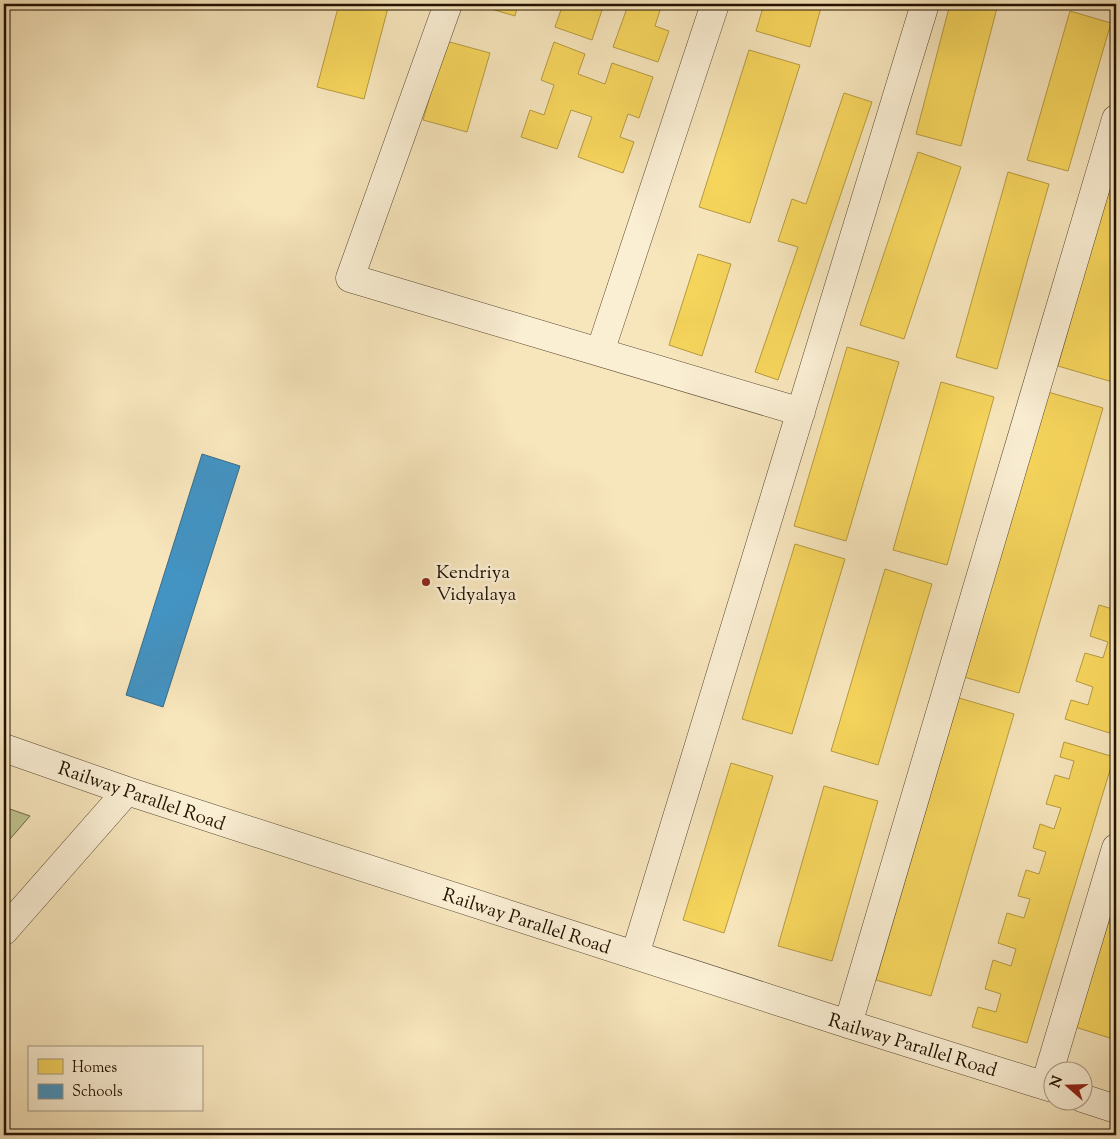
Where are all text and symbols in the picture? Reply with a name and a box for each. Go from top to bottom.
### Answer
place label: Kendriya Vidyalaya [436,560,517,609]
marker: Kendriya Vidyalaya [420,576,432,588]
street label: Railway Parallel Road [54,756,229,839]
street label: Railway Parallel Road [439,882,614,962]
street label: Railway Parallel Road [825,1008,1000,1085]
legend [28,1046,202,1112]
text: Homes [72,1058,117,1079]
north arrow [1042,1062,1092,1112]
text: N [1046,1074,1069,1091]
text: Schools [72,1082,123,1103]

